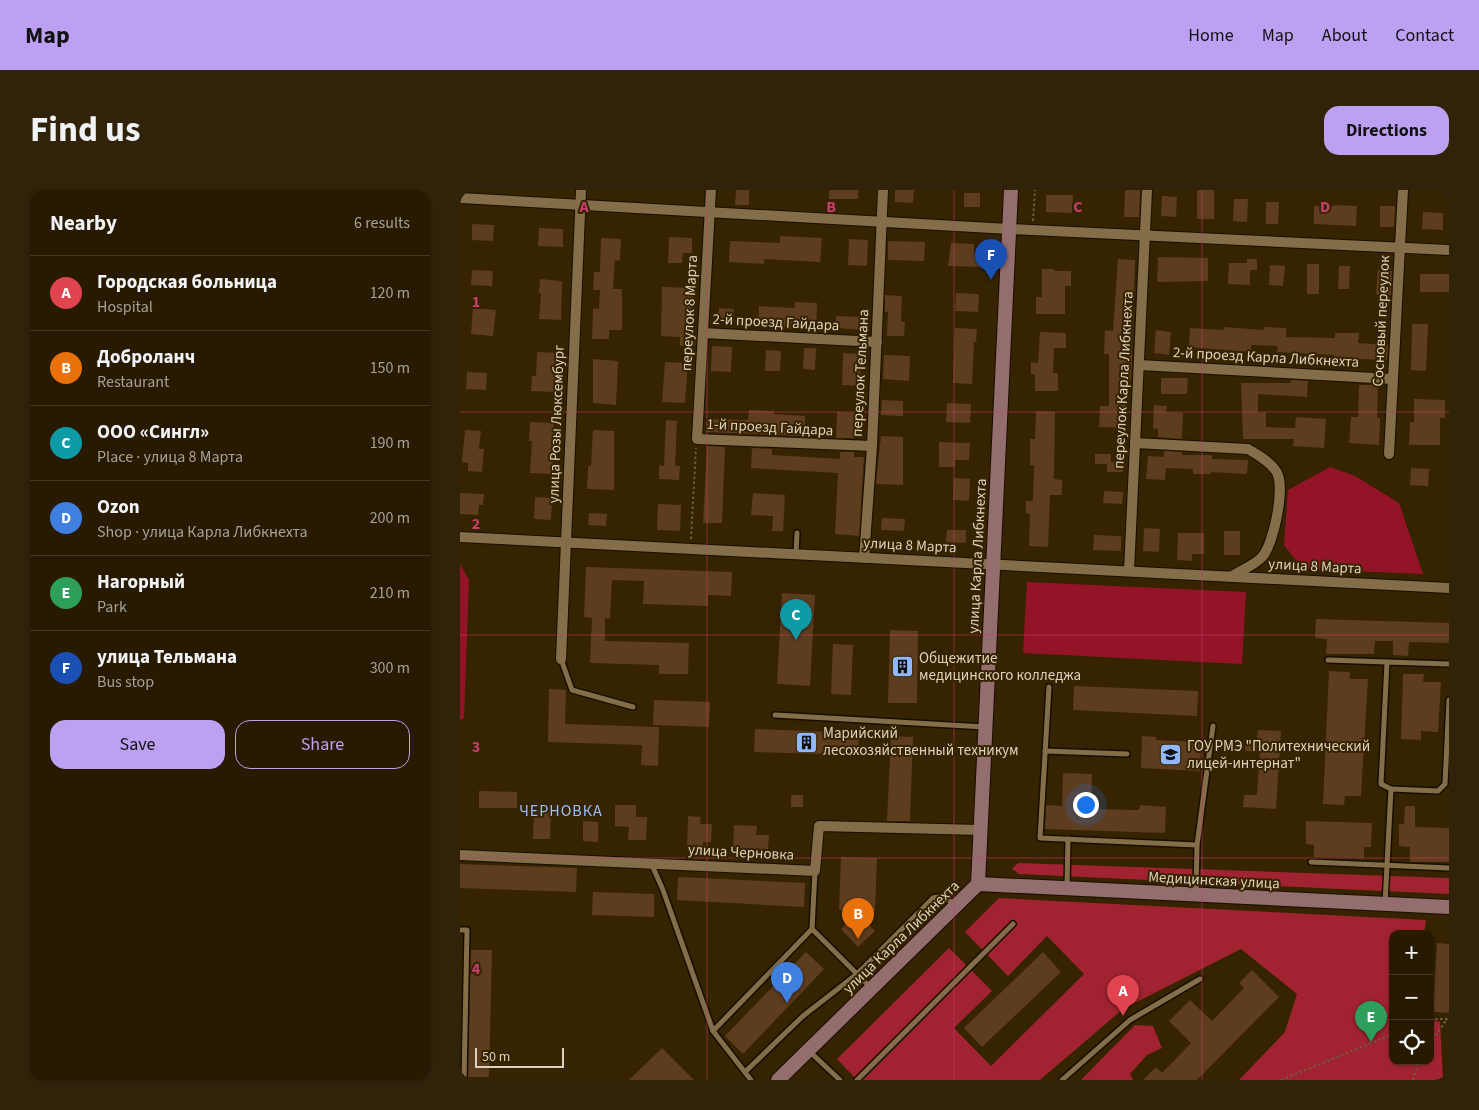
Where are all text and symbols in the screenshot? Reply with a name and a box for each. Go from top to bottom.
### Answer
text: Map [25,18,70,53]
text: Home [1188,23,1234,48]
text: Map [1262,23,1294,48]
text: About [1322,23,1367,48]
text: Contact [1395,23,1454,48]
text: Find us [30,105,140,155]
button: Directions [1324,106,1449,155]
text: A [578,196,589,218]
text: B [826,196,836,218]
text: C [1073,196,1083,218]
text: D [1320,196,1330,218]
text: Nearby [50,208,117,238]
text: 6 results [354,212,410,234]
pin: F [975,239,1007,280]
street label: переулок 8 Марта [676,254,703,372]
street label: Сосновый переулок [1368,254,1395,387]
text: Городская больница [97,269,277,296]
text: A [61,282,71,304]
text: 120 m [370,282,410,304]
text: 1 [472,291,480,313]
street label: переулок Карла Либкнехта [1108,291,1139,469]
text: Hospital [97,296,153,318]
street label: 2-й проезд Гайдара [712,309,840,336]
street label: переулок Тельмана [847,309,874,437]
street label: 2-й проезд Карла Либкнехта [1172,342,1360,373]
text: Доброланч [97,344,195,371]
street label: улица Розы Люксембург [543,344,570,504]
text: B [61,357,71,379]
text: 150 m [370,357,410,379]
text: Restaurant [97,371,170,393]
street label: 1-й проезд Гайдара [706,414,834,441]
text: ООО «Сингл» [97,419,209,446]
text: C [61,432,71,454]
text: 190 m [370,432,410,454]
text: Place · улица 8 Марта [97,446,243,468]
street label: улица Карла Либкнехта [963,478,992,634]
text: Ozon [97,494,140,521]
text: D [61,507,71,529]
text: 200 m [370,507,410,529]
text: 2 [472,513,480,535]
text: Shop · улица Карла Либкнехта [97,521,308,543]
street label: улица 8 Марта [863,533,957,558]
street label: улица 8 Марта [1268,554,1362,579]
text: Нагорный [97,569,185,596]
text: E [62,582,70,604]
text: 210 m [370,582,410,604]
text: Park [97,596,127,618]
pin: C [780,599,812,640]
text: улица Тельмана [97,644,237,671]
place label: Общежитие медицинского колледжа [919,648,1081,686]
building icon: Общежитие медицинского колледжа [891,655,915,679]
text: F [62,657,70,679]
text: 300 m [370,657,410,679]
text: Bus stop [97,671,154,693]
button: Save [50,720,225,769]
button: Share [235,720,410,769]
place label: Марийский лесохозяйственный техникум [823,723,1019,761]
building icon: Марийский лесохозяйственный техникум [795,730,819,754]
text: 3 [472,736,480,758]
place label: ГОУ РМЭ "Политехнический лицей-интернат" [1187,736,1370,774]
school or university icon: ГОУ РМЭ "Политехнический лицей-интернат" [1159,743,1183,767]
your location [1073,792,1099,818]
district label: ЧЕРНОВКА [519,800,603,822]
street label: улица Черновка [687,839,794,866]
street label: Медицинская улица [1148,867,1280,894]
street label: улица Карла Либкнехта [838,876,964,999]
pin: B [842,898,874,939]
map controls [1389,930,1434,1065]
button: + [1389,930,1434,975]
text: 4 [472,958,481,980]
pin: D [771,962,803,1003]
pin: A [1107,975,1139,1016]
button: − [1389,975,1434,1020]
pin: E [1355,1001,1387,1042]
button: locate [1389,1020,1434,1065]
scale bar [475,1045,564,1068]
text: 50 m [482,1047,510,1067]

